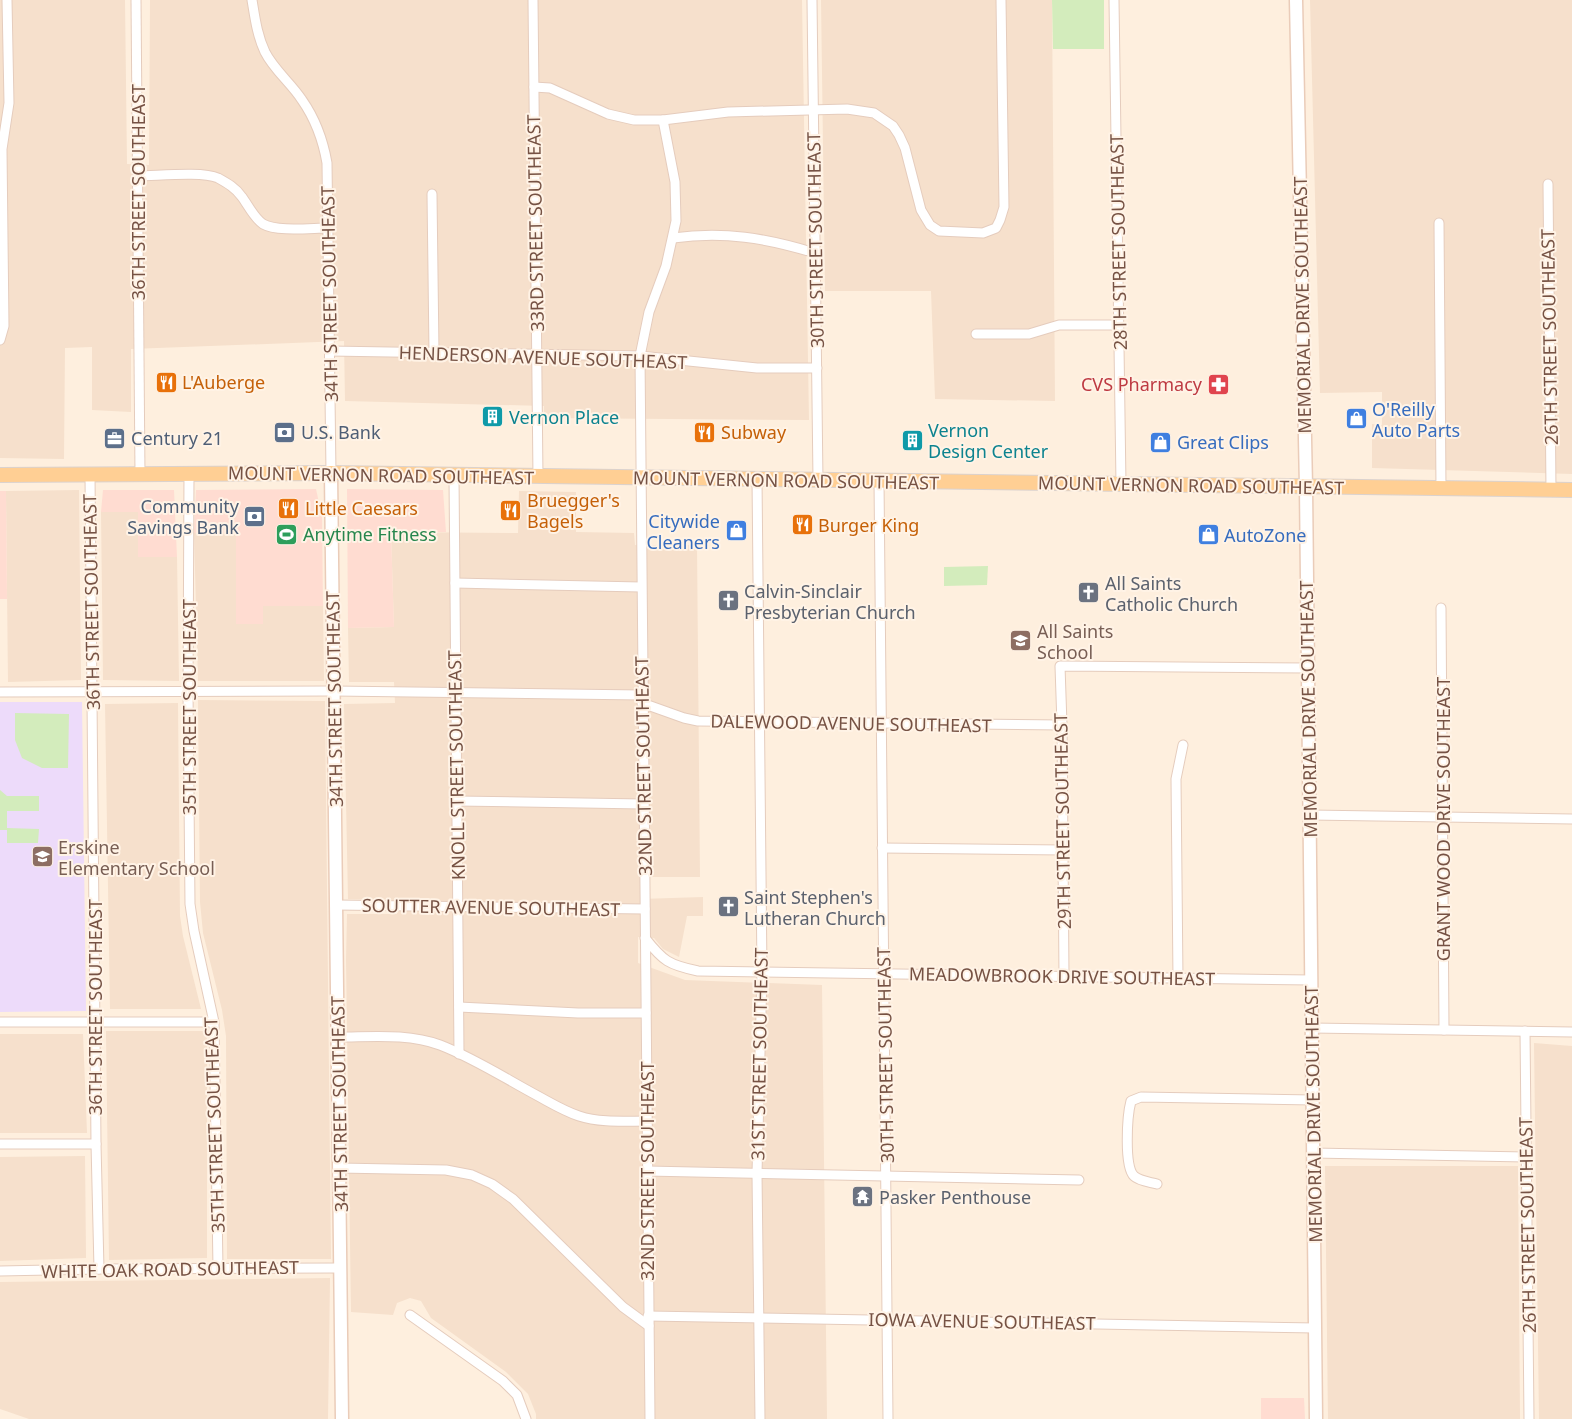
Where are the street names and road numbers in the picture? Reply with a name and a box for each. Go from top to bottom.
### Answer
street label: 36TH STREET SOUTHEAST [126,84,150,300]
street label: 33RD STREET SOUTHEAST [521,114,549,332]
street label: 30TH STREET SOUTHEAST [801,132,829,348]
street label: 28TH STREET SOUTHEAST [1104,134,1132,350]
street label: MEMORIAL DRIVE SOUTHEAST [1288,176,1316,434]
street label: 34TH STREET SOUTHEAST [315,186,343,402]
street label: 26TH STREET SOUTHEAST [1535,229,1563,445]
street label: HENDERSON AVENUE SOUTHEAST [398,340,688,374]
street label: MOUNT VERNON ROAD SOUTHEAST [228,460,534,490]
street label: MOUNT VERNON ROAD SOUTHEAST [633,465,939,495]
street label: MOUNT VERNON ROAD SOUTHEAST [1038,470,1344,500]
street label: 36TH STREET SOUTHEAST [77,494,105,710]
street label: MEMORIAL DRIVE SOUTHEAST [1294,580,1322,838]
street label: 34TH STREET SOUTHEAST [320,591,348,807]
street label: 35TH STREET SOUTHEAST [177,599,201,815]
street label: KNOLL STREET SOUTHEAST [442,650,470,880]
street label: 32ND STREET SOUTHEAST [629,656,657,876]
street label: GRANT WOOD DRIVE SOUTHEAST [1431,677,1455,961]
street label: DALEWOOD AVENUE SOUTHEAST [710,709,992,737]
street label: 29TH STREET SOUTHEAST [1048,713,1076,929]
street label: SOUTTER AVENUE SOUTHEAST [362,893,620,921]
street label: 36TH STREET SOUTHEAST [83,899,107,1115]
street label: 31ST STREET SOUTHEAST [745,947,773,1161]
street label: 30TH STREET SOUTHEAST [871,947,899,1163]
street label: MEADOWBROOK DRIVE SOUTHEAST [909,961,1215,991]
street label: MEMORIAL DRIVE SOUTHEAST [1299,985,1327,1243]
street label: 34TH STREET SOUTHEAST [325,996,353,1212]
street label: 35TH STREET SOUTHEAST [198,1017,230,1233]
street label: 32ND STREET SOUTHEAST [635,1061,659,1281]
street label: 26TH STREET SOUTHEAST [1513,1117,1541,1333]
street label: WHITE OAK ROAD SOUTHEAST [41,1255,299,1283]
street label: IOWA AVENUE SOUTHEAST [868,1307,1096,1335]

